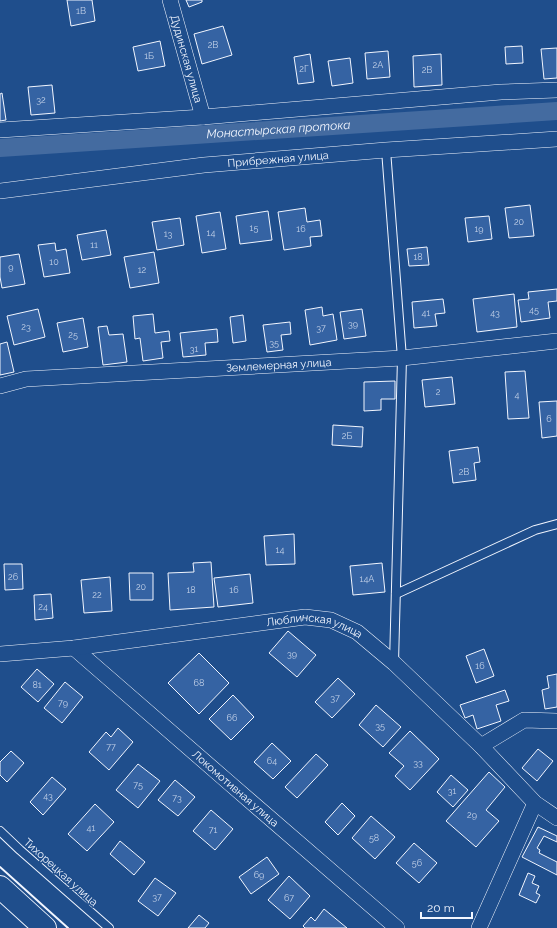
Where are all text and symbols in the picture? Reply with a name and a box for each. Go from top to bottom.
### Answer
house number: 1В [76,6,86,16]
street label: Дудинская улица [168,13,205,104]
house number: 2В [208,40,218,50]
house number: 1Б [144,51,154,61]
house number: 2А [373,60,383,70]
house number: 2Г [299,64,309,74]
house number: 2В [422,65,432,75]
house number: 32 [36,95,46,105]
water label: Монастырская протока [206,118,351,141]
street label: Прибрежная улица [227,149,329,170]
house number: 20 [514,217,525,227]
house number: 15 [250,223,258,233]
house number: 16 [296,224,306,234]
house number: 19 [474,224,484,234]
house number: 14 [207,228,215,238]
house number: 13 [164,229,173,239]
house number: 11 [90,240,98,250]
house number: 18 [413,252,423,262]
house number: 10 [49,257,59,267]
house number: 9 [8,262,14,272]
house number: 12 [138,265,147,275]
house number: 45 [529,305,539,315]
house number: 41 [422,308,431,318]
house number: 43 [490,308,500,318]
house number: 39 [348,319,358,329]
house number: 23 [21,322,31,332]
house number: 37 [316,323,326,333]
house number: 25 [68,330,78,340]
house number: 35 [269,338,279,348]
house number: 31 [190,344,198,354]
street label: Землемерная улица [226,356,332,375]
house number: 2 [436,387,441,397]
house number: 4 [515,390,520,400]
house number: 6 [546,414,552,424]
house number: 2Б [342,431,352,441]
house number: 2В [459,467,469,477]
house number: 14 [276,545,284,555]
house number: 26 [8,572,19,582]
house number: 14А [360,574,374,584]
house number: 20 [136,582,147,592]
house number: 18 [186,585,196,595]
house number: 16 [229,585,239,595]
house number: 22 [92,590,102,600]
house number: 24 [38,602,48,612]
street label: Люблинская улица [265,611,365,641]
house number: 39 [287,649,297,659]
house number: 16 [475,661,485,671]
house number: 68 [194,678,204,688]
house number: 81 [32,680,42,690]
house number: 37 [330,693,340,703]
house number: 79 [58,698,68,708]
house number: 66 [227,713,238,723]
house number: 35 [375,721,385,731]
house number: 77 [106,742,116,752]
street label: Локомотивная улица [189,748,281,830]
house number: 64 [267,756,277,766]
house number: 33 [413,758,423,768]
house number: 75 [133,780,143,790]
house number: 31 [448,786,456,796]
house number: 43 [43,791,53,801]
house number: 73 [172,793,182,803]
house number: 29 [467,810,477,820]
house number: 41 [87,823,96,833]
house number: 71 [209,825,217,835]
house number: 58 [369,833,379,843]
street label: Тихорецкая улица [21,836,100,909]
house number: 56 [412,858,423,868]
house number: 69 [254,870,264,880]
house number: 37 [152,892,162,902]
house number: 67 [284,893,294,903]
scale bar [421,894,472,920]
text: 20 m [427,901,455,915]

